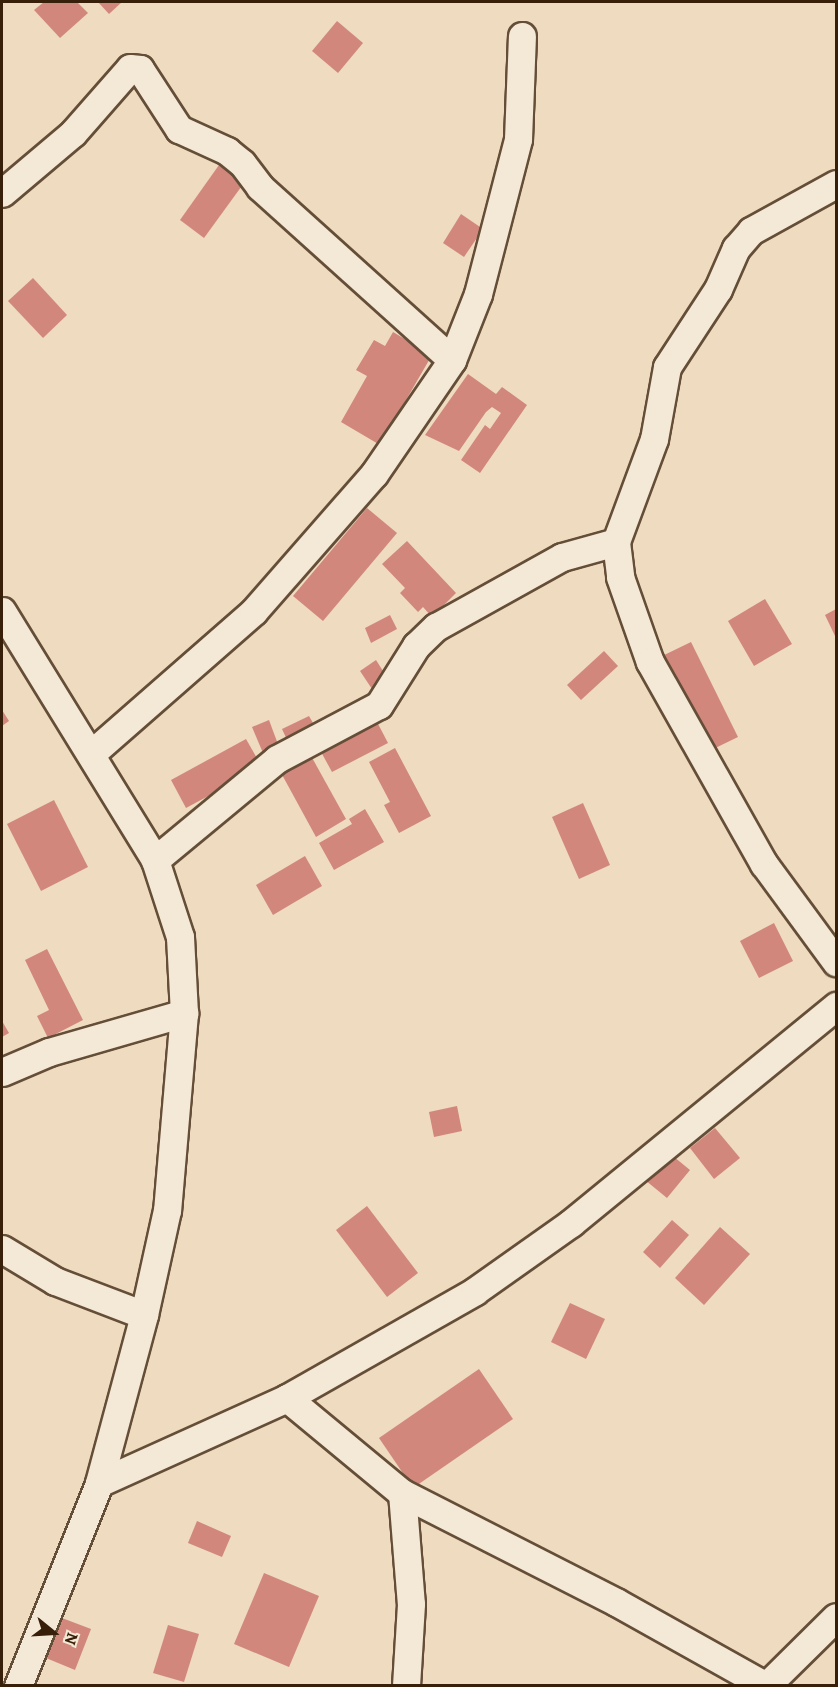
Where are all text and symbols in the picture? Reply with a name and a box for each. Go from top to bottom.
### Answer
north arrow [24,1603,84,1663]
text: N [59,1630,83,1648]

